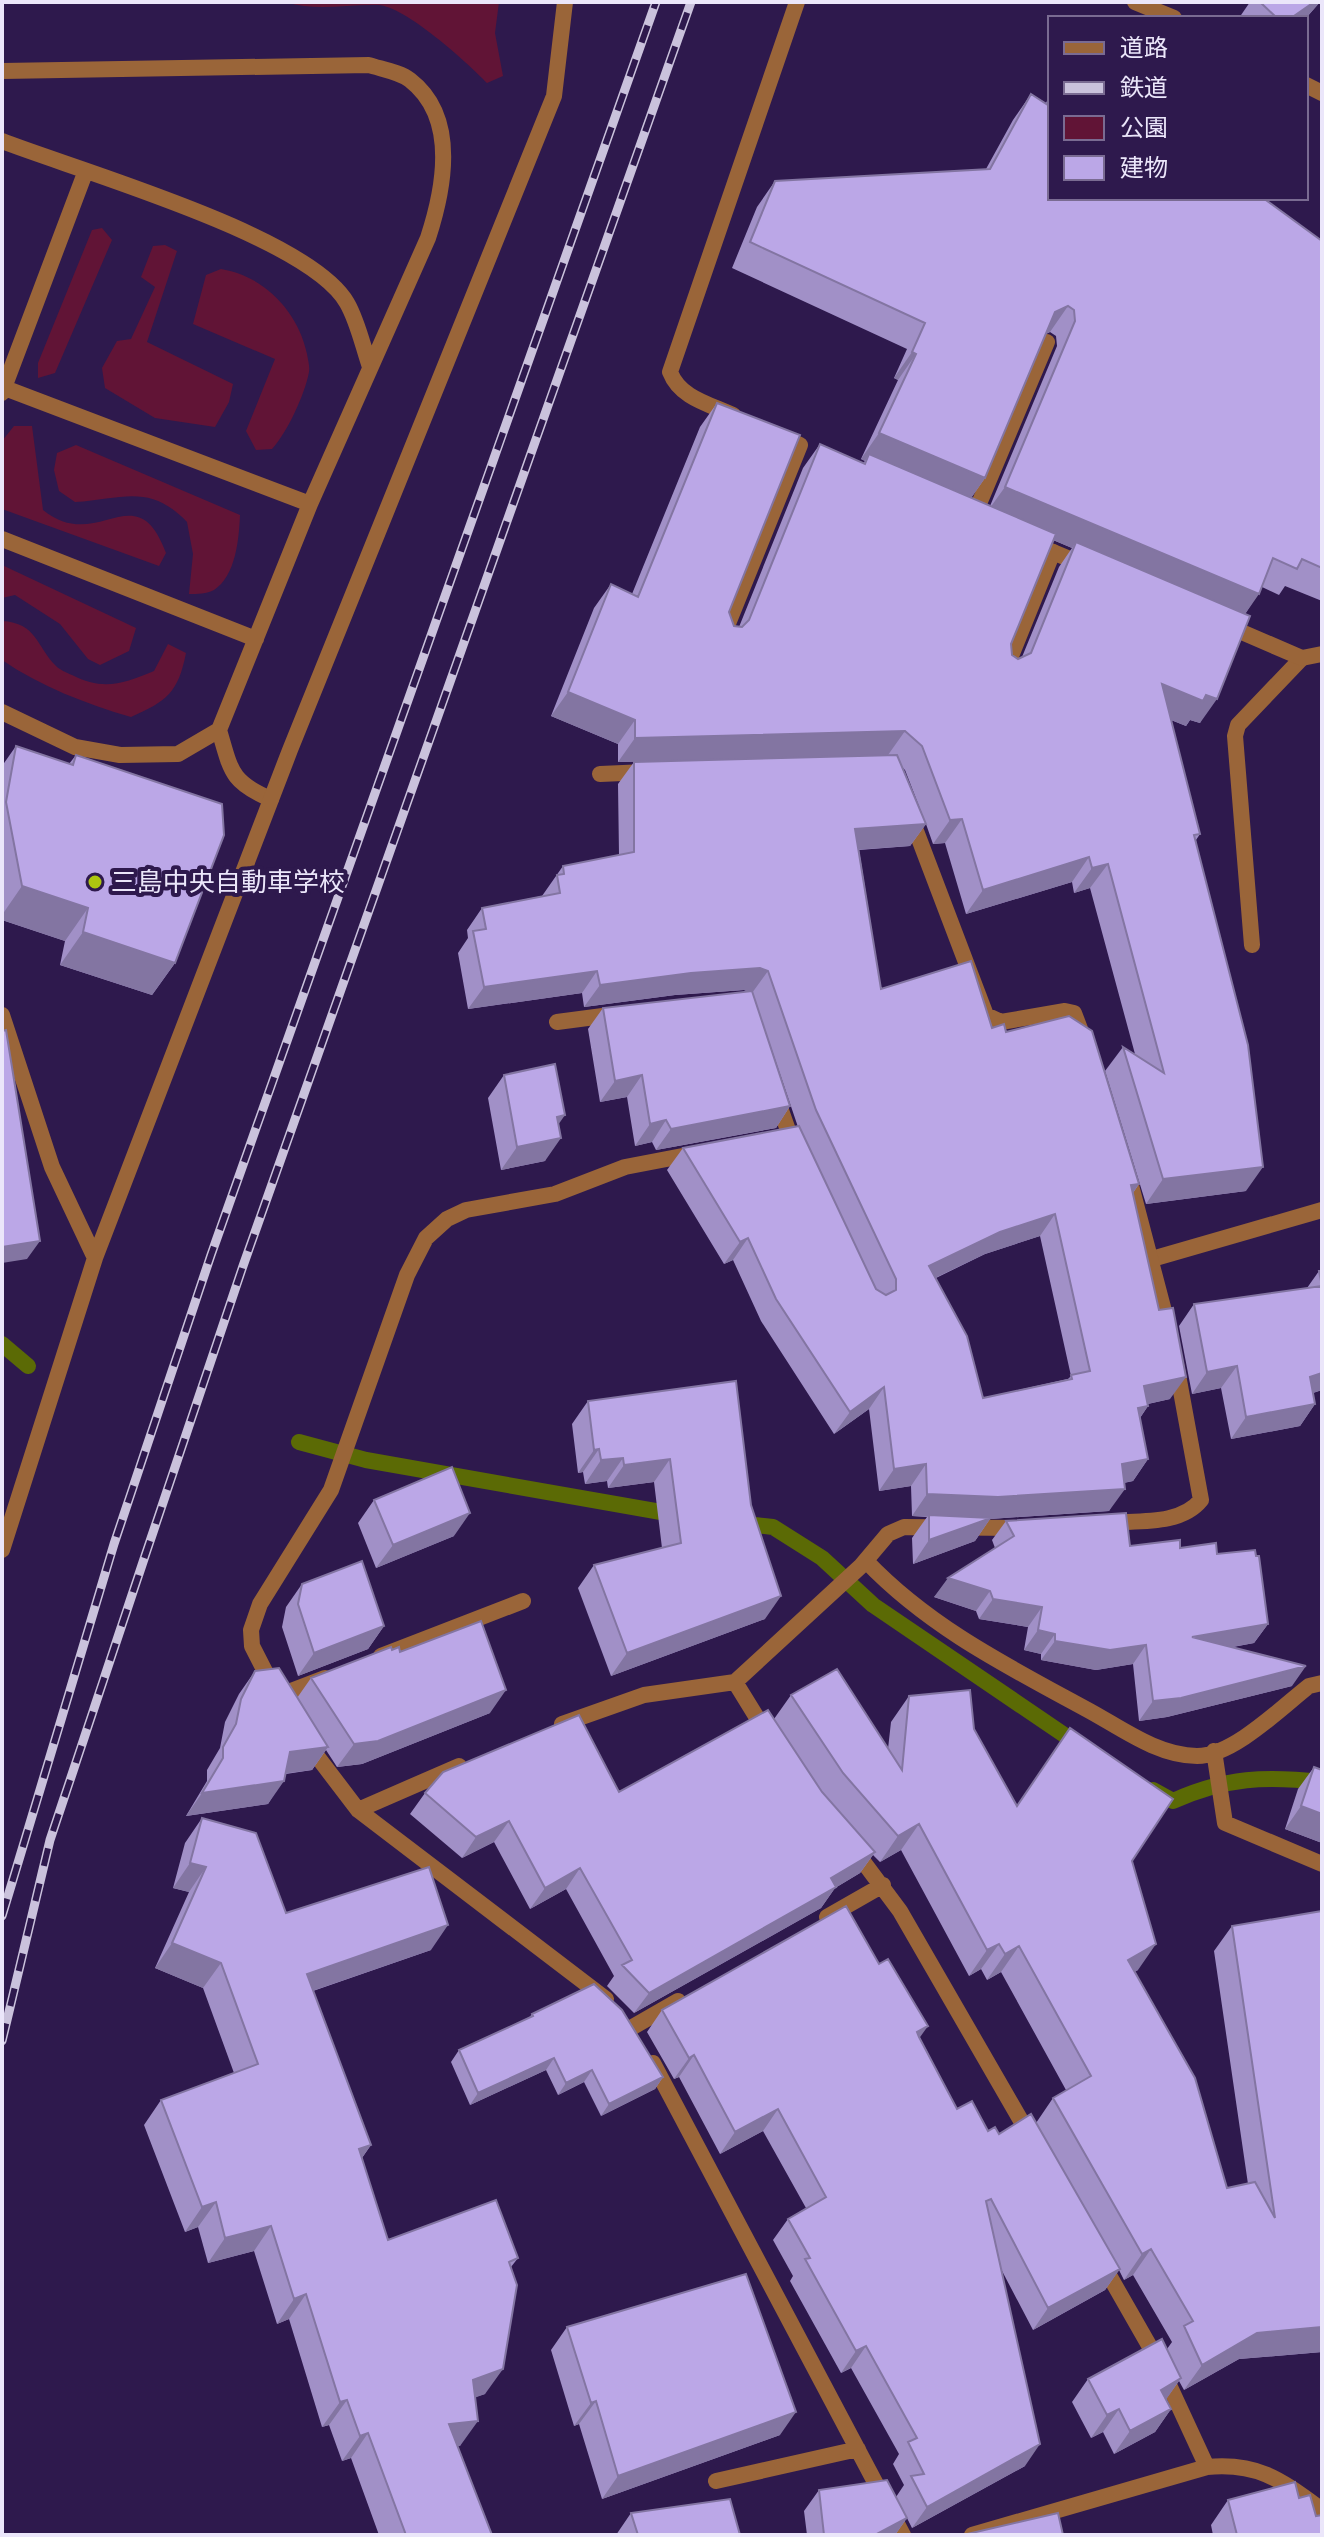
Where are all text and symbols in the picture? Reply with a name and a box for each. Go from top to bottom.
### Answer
legend [1048,16,1308,200]
text: 道路 [1120,32,1168,63]
text: 鉄道 [1120,72,1168,103]
text: 公園 [1120,112,1168,143]
text: 建物 [1120,152,1168,183]
place label: 三島中央自動車学校 [111,865,345,899]
marker: 三島中央自動車学校 [86,873,104,891]

